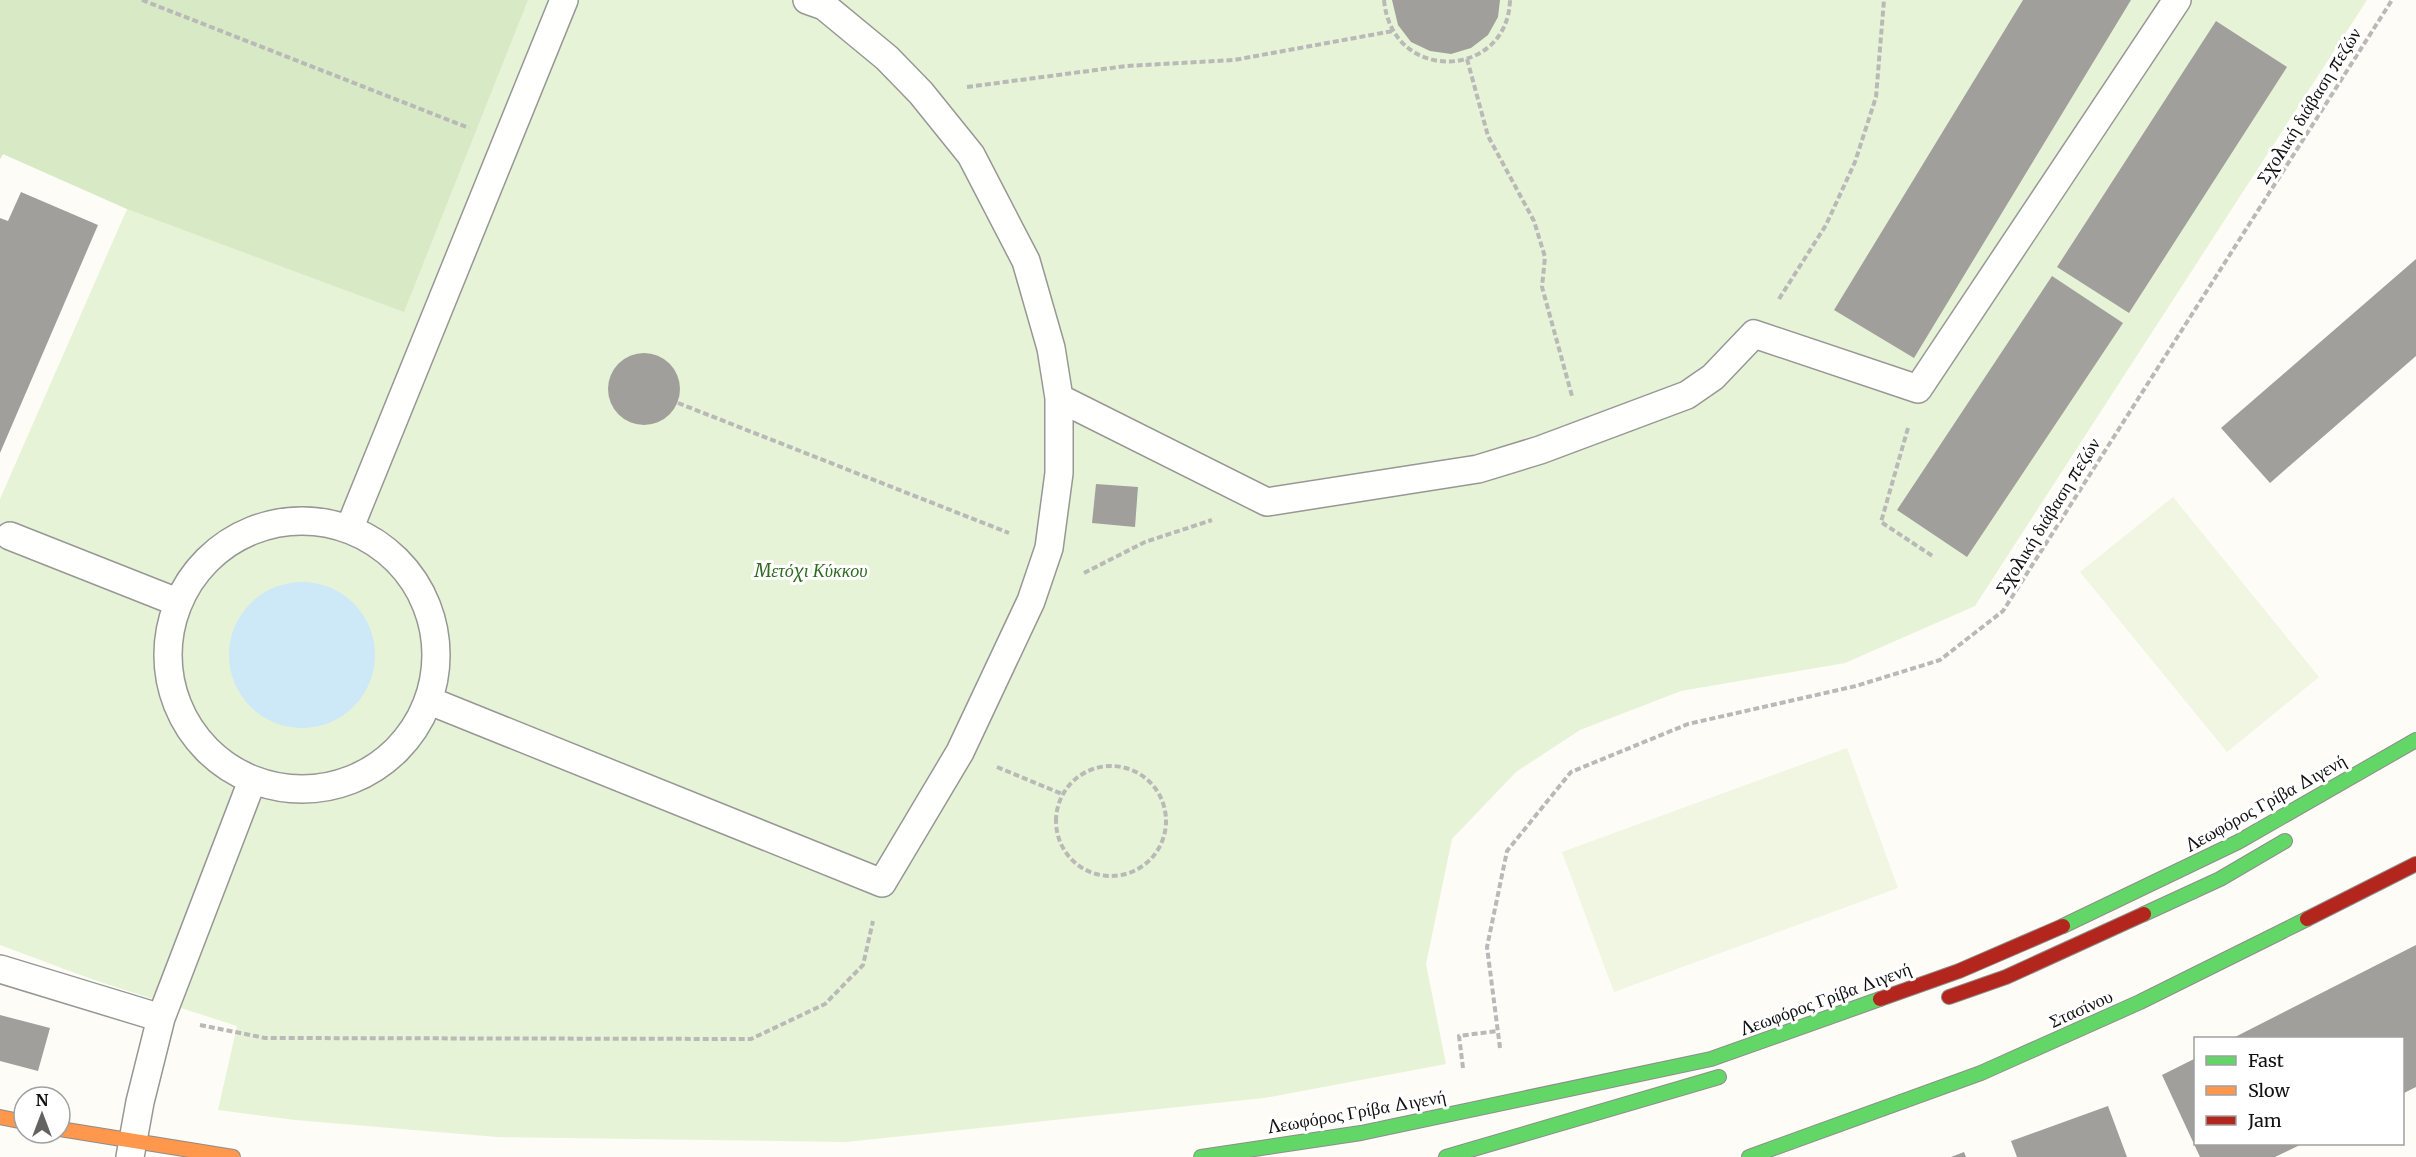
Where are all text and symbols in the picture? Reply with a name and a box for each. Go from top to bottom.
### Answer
street label: Σχολική διάβαση πεζών [2251,23,2366,188]
street label: Σχολική διάβαση πεζών [1990,433,2105,598]
park label: Μετόχι Κύκκου [753,559,868,582]
street label: Λεωφόρος Γρίβα Διγενή [2181,749,2350,857]
street label: Λεωφόρος Γρίβα Διγενή [1736,957,1914,1040]
street label: Στασίνου [2045,984,2116,1033]
legend [2194,1037,2404,1145]
text: Fast [2248,1049,2284,1072]
text: Slow [2248,1079,2291,1102]
north arrow [12,1085,72,1145]
street label: Λεωφόρος Γρίβα Διγενή [1265,1085,1448,1139]
text: N [36,1090,49,1110]
text: Jam [2247,1109,2282,1132]

